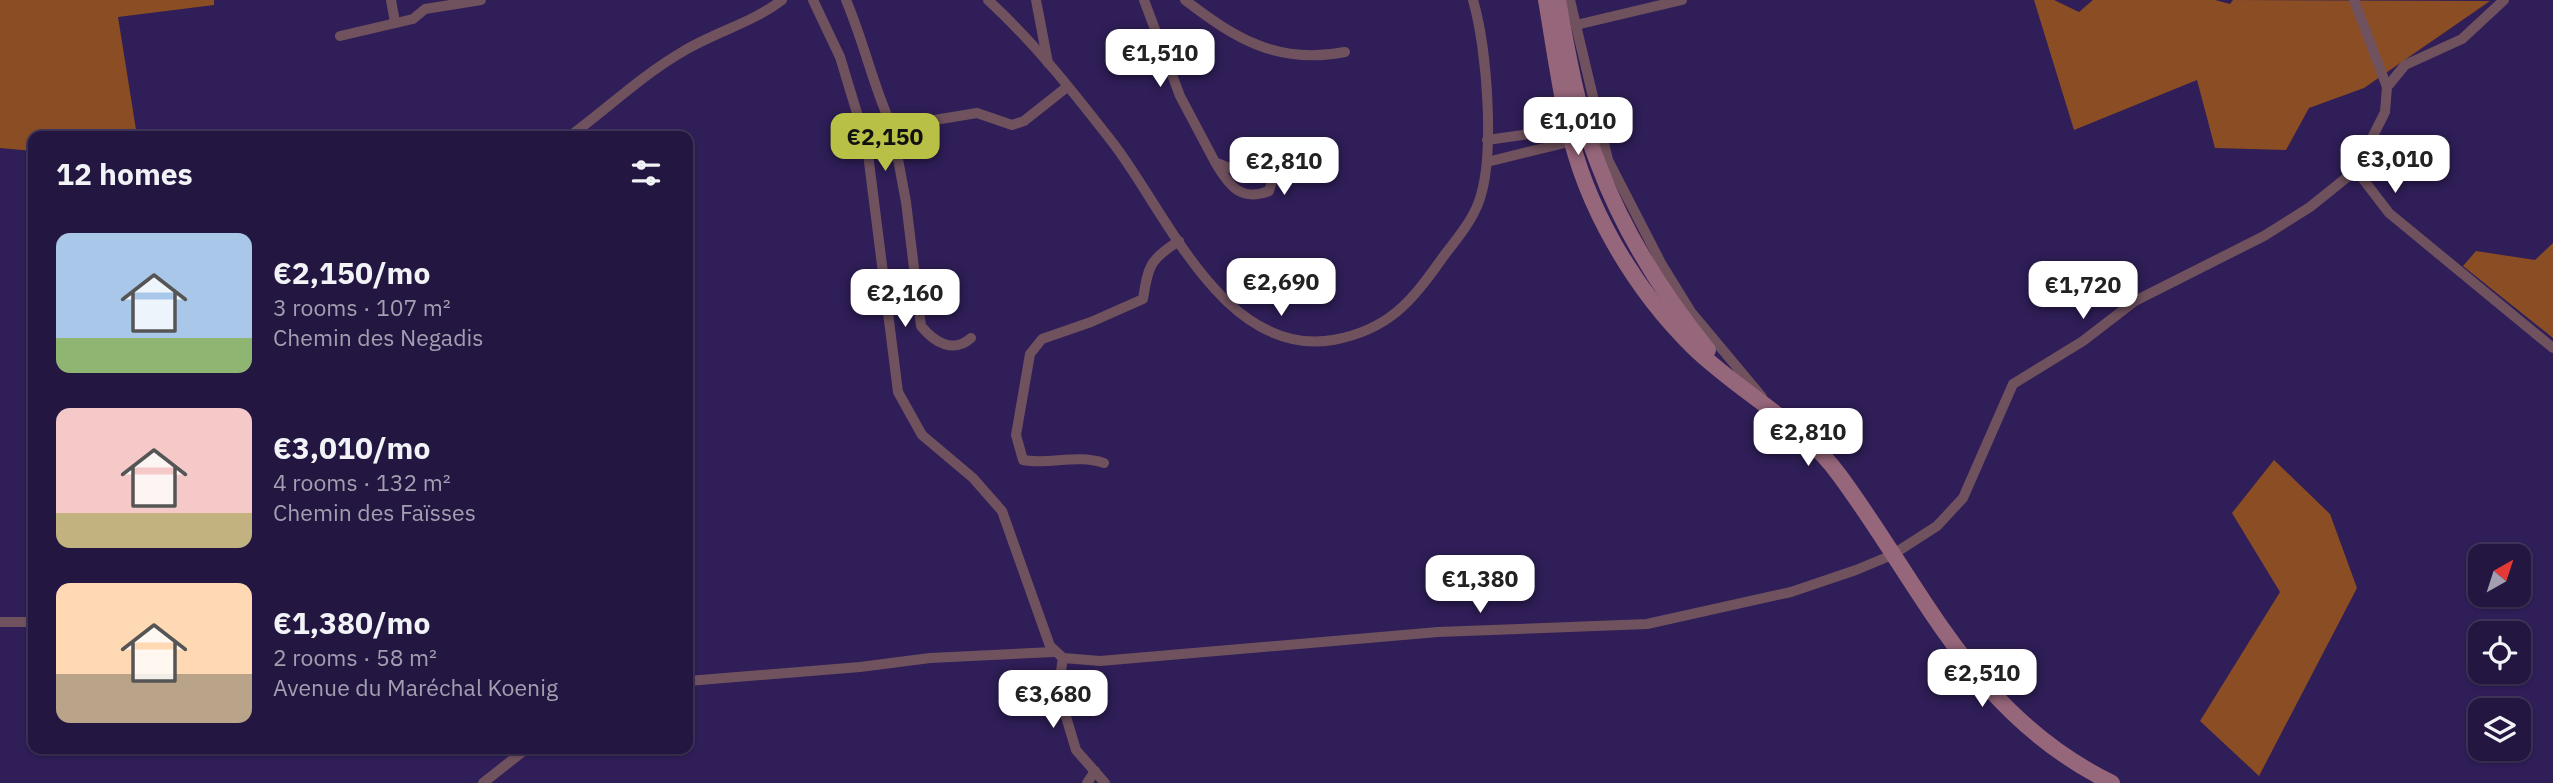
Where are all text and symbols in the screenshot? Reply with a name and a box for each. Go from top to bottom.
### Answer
pin: €1,510 [1103,29,1217,89]
text: €1,510 [1122,37,1198,67]
pin: €1,010 [1521,97,1635,157]
text: €1,010 [1540,105,1616,135]
pin: €2,150 [828,114,942,173]
text: €2,150 [847,121,923,151]
pin: €3,010 [2338,136,2452,195]
pin: €2,810 [1227,138,1341,197]
text: €3,010 [2357,143,2433,173]
text: €2,810 [1246,145,1322,175]
text: 12 homes [56,154,193,193]
icon: filters [627,154,665,192]
text: €2,150/mo [273,253,430,292]
pin: €2,690 [1224,258,1338,318]
icon: home [112,261,196,345]
pin: €1,720 [2026,262,2140,321]
text: €2,690 [1243,266,1319,296]
text: €1,720 [2045,269,2121,299]
pin: €2,160 [848,270,962,329]
text: €2,160 [867,277,943,307]
text: 3 rooms · 107 m² [273,292,451,322]
text: Chemin des Negadis [273,322,483,352]
pin: €2,810 [1751,408,1865,468]
text: €2,810 [1770,416,1846,446]
text: €3,010/mo [273,428,430,467]
icon: home [112,436,196,520]
text: 4 rooms · 132 m² [273,467,451,497]
text: Chemin des Faïsses [273,497,476,527]
north arrow [2468,544,2530,607]
map controls [2468,544,2531,761]
pin: €1,380 [1423,556,1537,615]
text: €1,380 [1442,563,1518,593]
text: €1,380/mo [273,603,430,642]
icon: home [112,611,196,695]
button: locate [2468,621,2531,684]
text: 2 rooms · 58 m² [273,642,437,672]
pin: €2,510 [1925,650,2039,709]
text: €2,510 [1944,657,2020,687]
pin: €3,680 [996,670,1110,730]
text: Avenue du Maréchal Koenig [273,672,558,702]
text: €3,680 [1015,678,1091,708]
button: layers [2468,698,2531,761]

